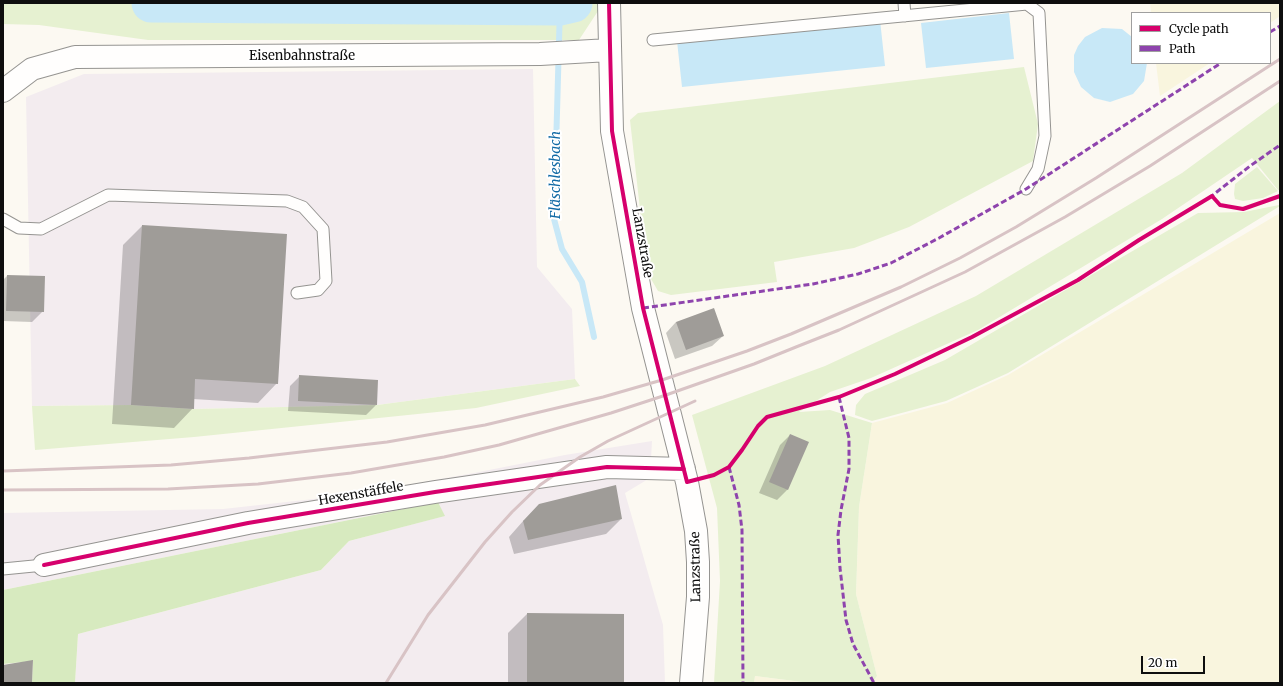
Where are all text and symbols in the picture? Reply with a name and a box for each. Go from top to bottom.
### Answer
legend [1131,12,1271,64]
text: Cycle path [1169,21,1229,36]
text: Path [1169,41,1195,56]
street label: Eisenbahnstraße [249,48,355,64]
water label: Fläschlesbach [548,131,564,219]
street label: Lanzstraße [628,207,656,279]
street label: Hexenstäffele [317,479,405,509]
street label: Lanzstraße [688,531,704,603]
scale bar [1143,648,1207,674]
text: 20 m [1148,655,1177,670]

